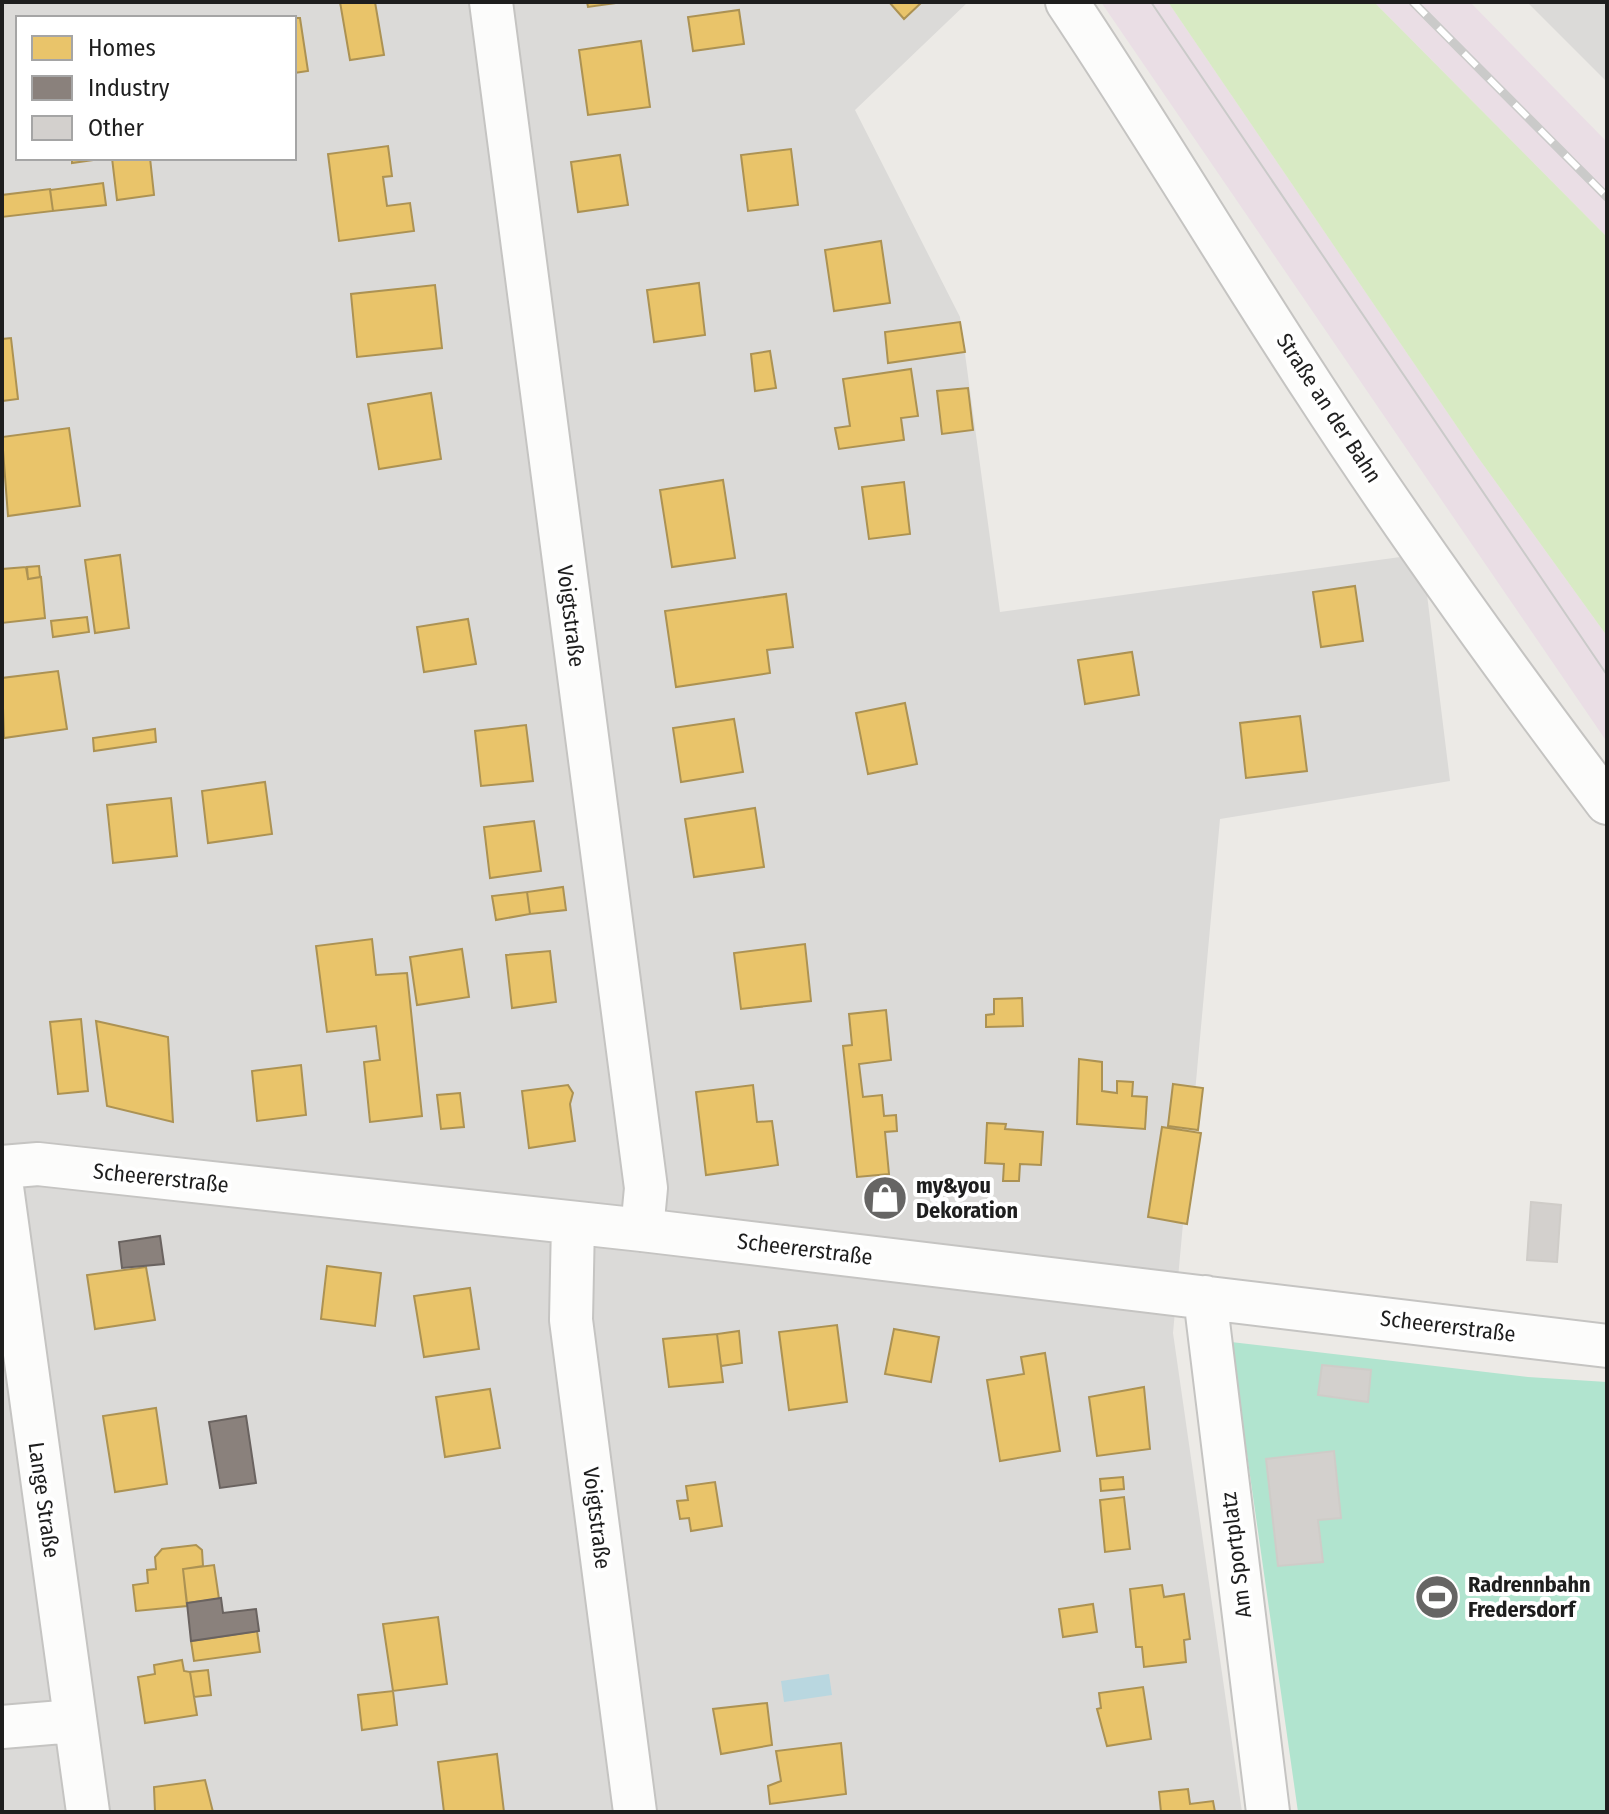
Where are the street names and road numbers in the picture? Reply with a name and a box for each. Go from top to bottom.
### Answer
street label: Straße an der Bahn [1271,328,1387,488]
street label: Voigtstraße [551,564,591,668]
street label: Scheererstraße [92,1157,230,1199]
street label: Scheererstraße [736,1227,874,1271]
street label: Scheererstraße [1379,1304,1517,1348]
street label: Lange Straße [23,1440,65,1560]
street label: Voigtstraße [577,1466,617,1570]
street label: Am Sportplatz [1215,1490,1257,1620]

